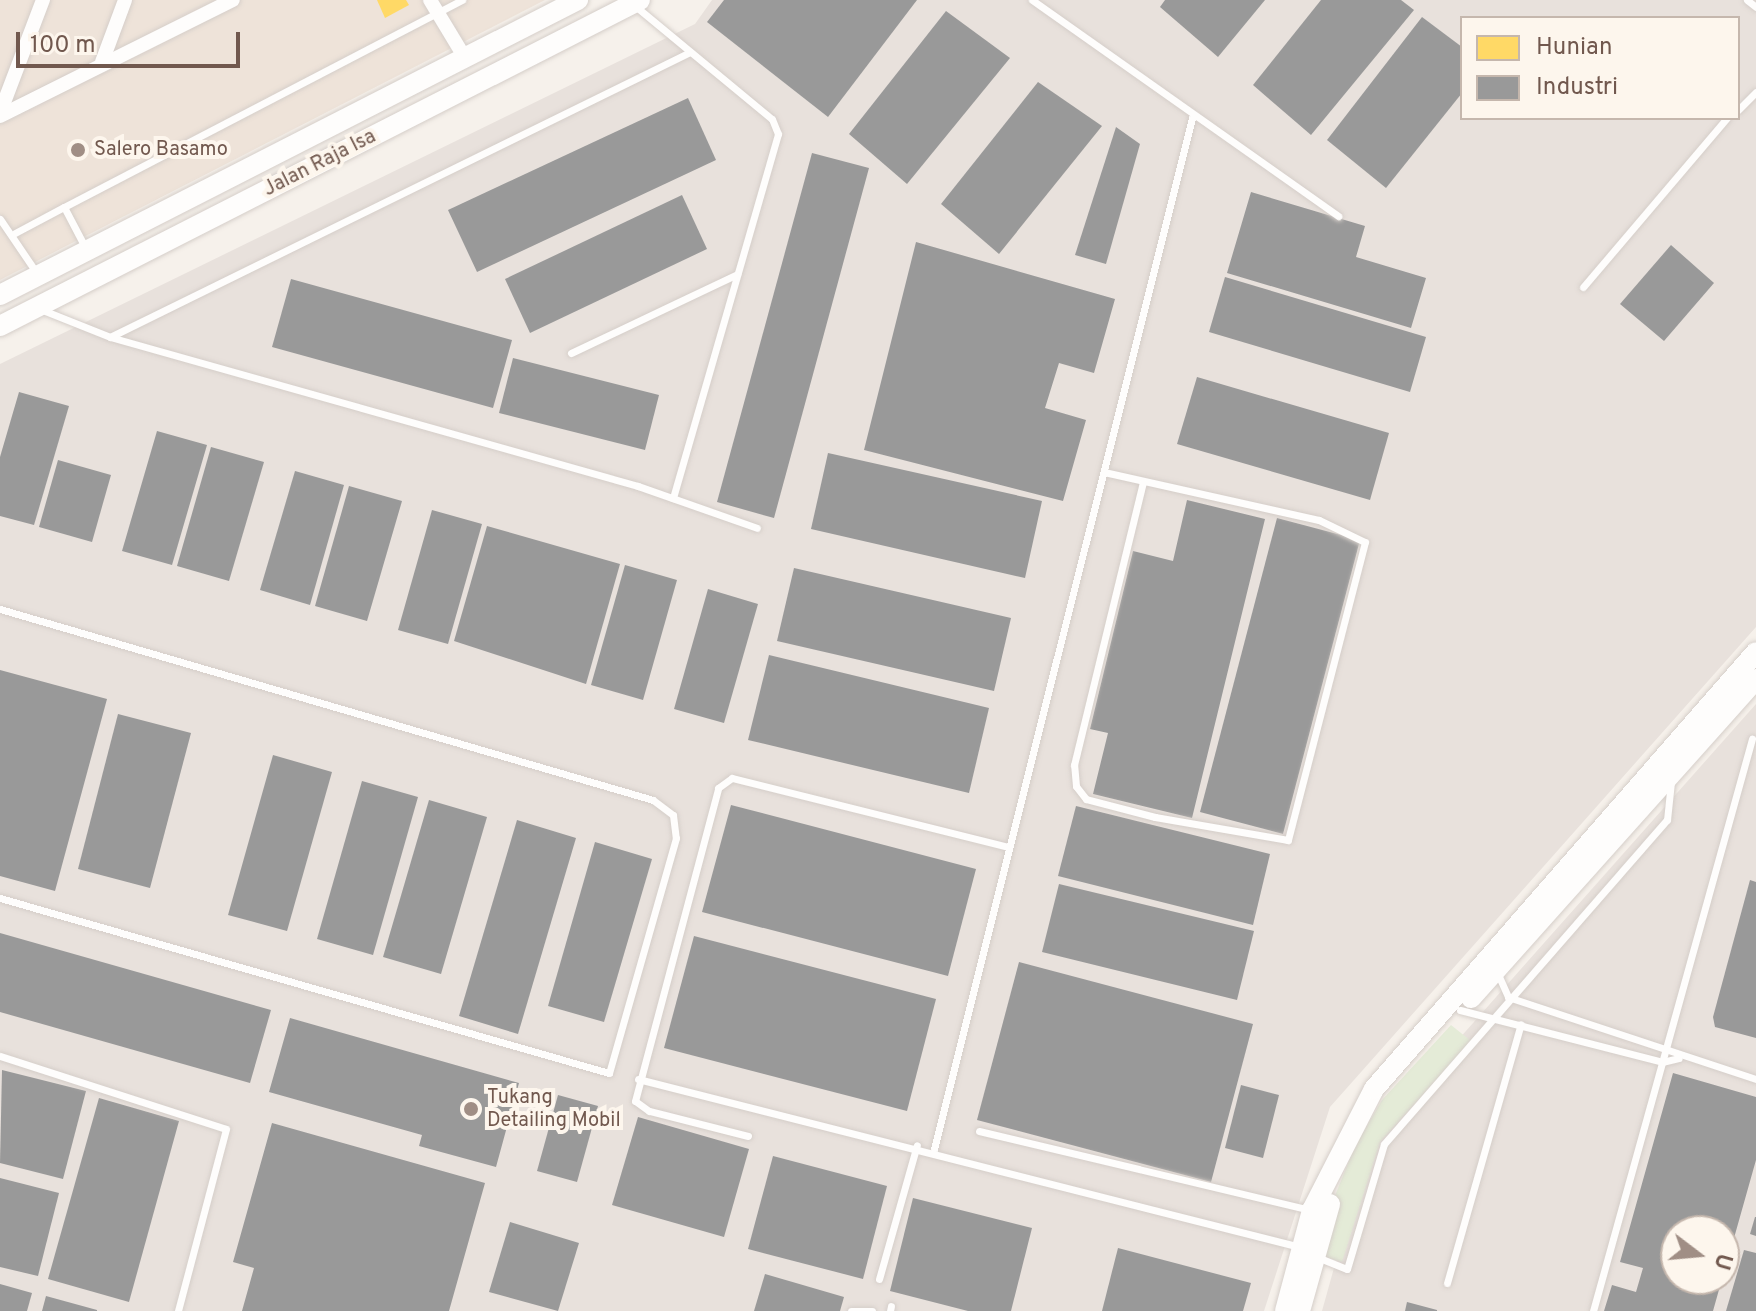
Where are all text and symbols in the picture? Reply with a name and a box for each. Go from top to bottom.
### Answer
scale bar [20,16,244,66]
legend [1460,16,1740,120]
text: 100 m [30,31,96,61]
text: Hunian [1536,33,1613,63]
text: Industri [1536,73,1618,103]
street label: Jalan Raja Isa [260,125,380,203]
place label: Salero Basamo [94,138,228,162]
marker: Salero Basamo [69,141,87,159]
place label: Tukang Detailing Mobil [487,1086,621,1133]
marker: Tukang Detailing Mobil [462,1100,480,1118]
north arrow [1660,1215,1740,1295]
text: U [1706,1250,1737,1272]

